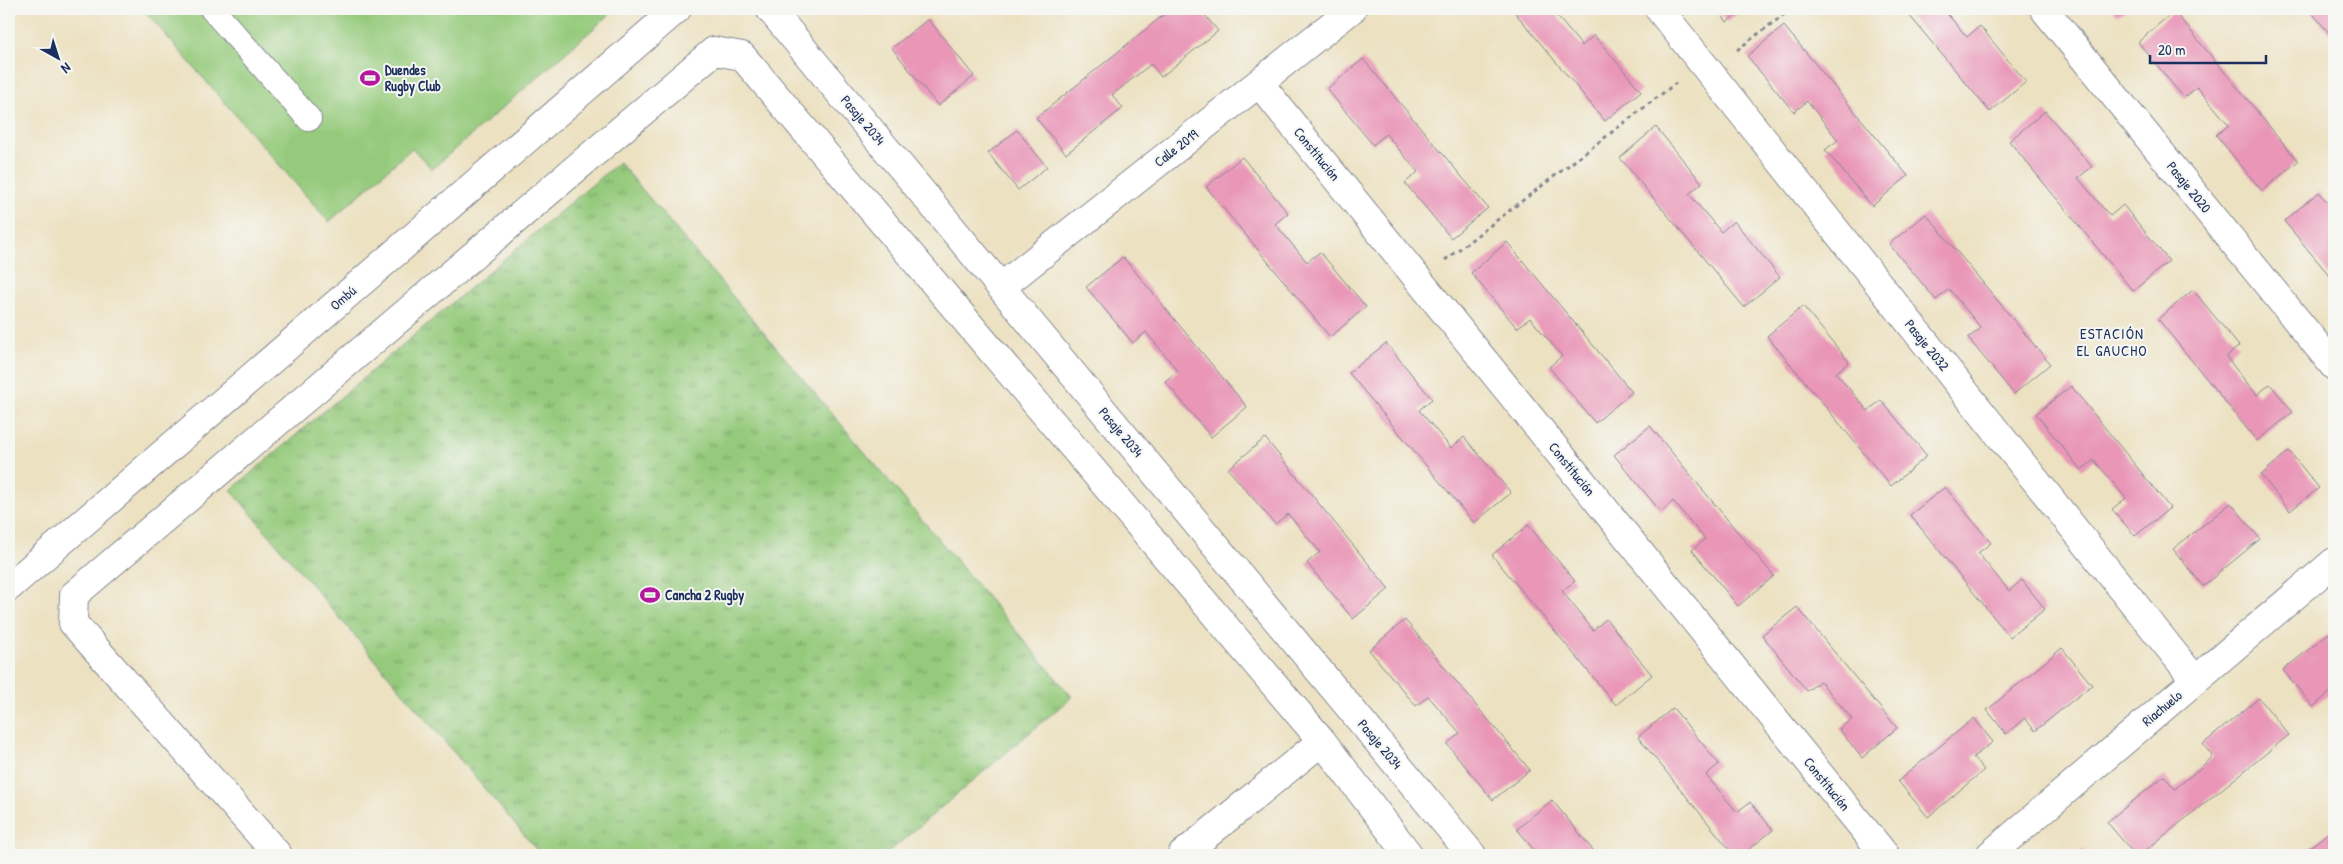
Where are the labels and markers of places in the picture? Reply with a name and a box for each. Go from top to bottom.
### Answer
place label: Duendes Rugby Club [385,60,441,97]
sports icon: Duendes Rugby Club [359,67,381,89]
sports icon: Cancha 2 Rugby [639,584,661,606]
place label: Cancha 2 Rugby [665,585,744,606]

